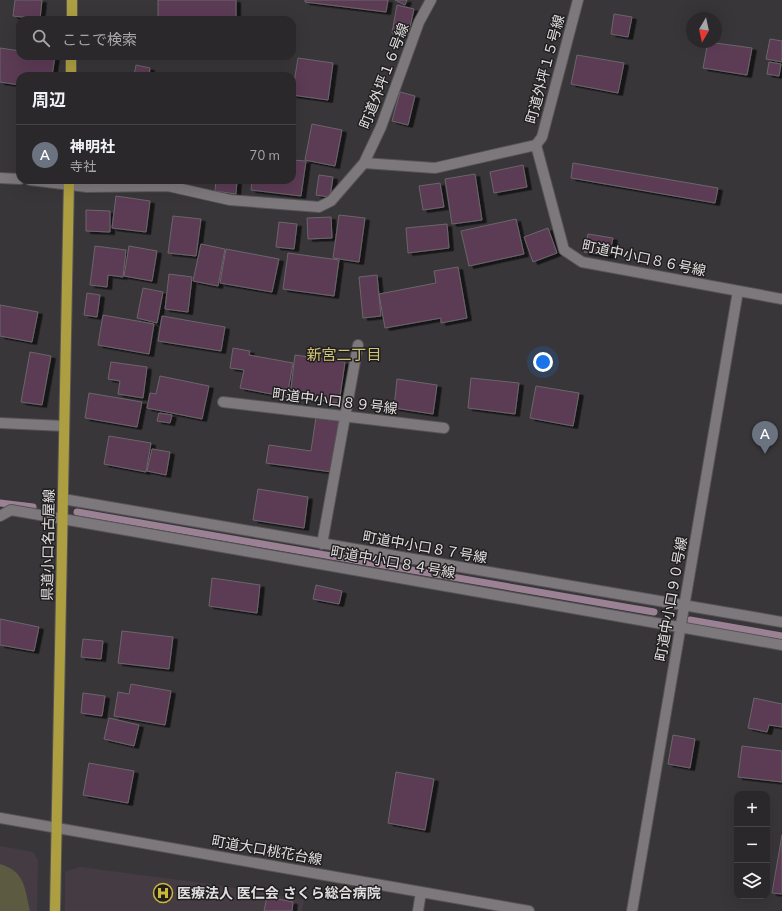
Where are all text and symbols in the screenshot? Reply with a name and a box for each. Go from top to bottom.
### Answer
north arrow [686,12,722,48]
street label: 町道外坪１５号線 [522,13,568,125]
search box [16,16,296,60]
street label: 町道外坪１６号線 [356,20,412,132]
icon: search [30,27,52,49]
text: ここで検索 [62,30,137,49]
text: 周辺 [32,89,66,110]
text: 神明社 [70,137,115,156]
text: A [40,147,50,163]
text: 70 m [250,147,280,163]
text: 寺社 [70,158,96,174]
street label: 町道中小口８６号線 [581,236,707,280]
district label: 新宮二丁目 [306,345,382,364]
your location [533,352,553,372]
street label: 町道中小口８９号線 [271,384,399,418]
pin: A [752,421,778,454]
street label: 県道小口名古屋線 [38,489,58,601]
street label: 町道中小口８７号線 [361,527,489,567]
street label: 町道中小口９０号線 [651,535,691,663]
street label: 町道中小口８４号線 [329,542,457,582]
map controls [734,791,770,899]
button: + [734,791,770,827]
button: − [734,827,770,863]
street label: 町道大口桃花台線 [210,831,324,869]
button: layers [734,863,770,899]
hospital icon: 医療法人 医仁会 さくら総合病院 [152,882,174,904]
place label: 医療法人 医仁会 さくら総合病院 [177,884,381,902]

